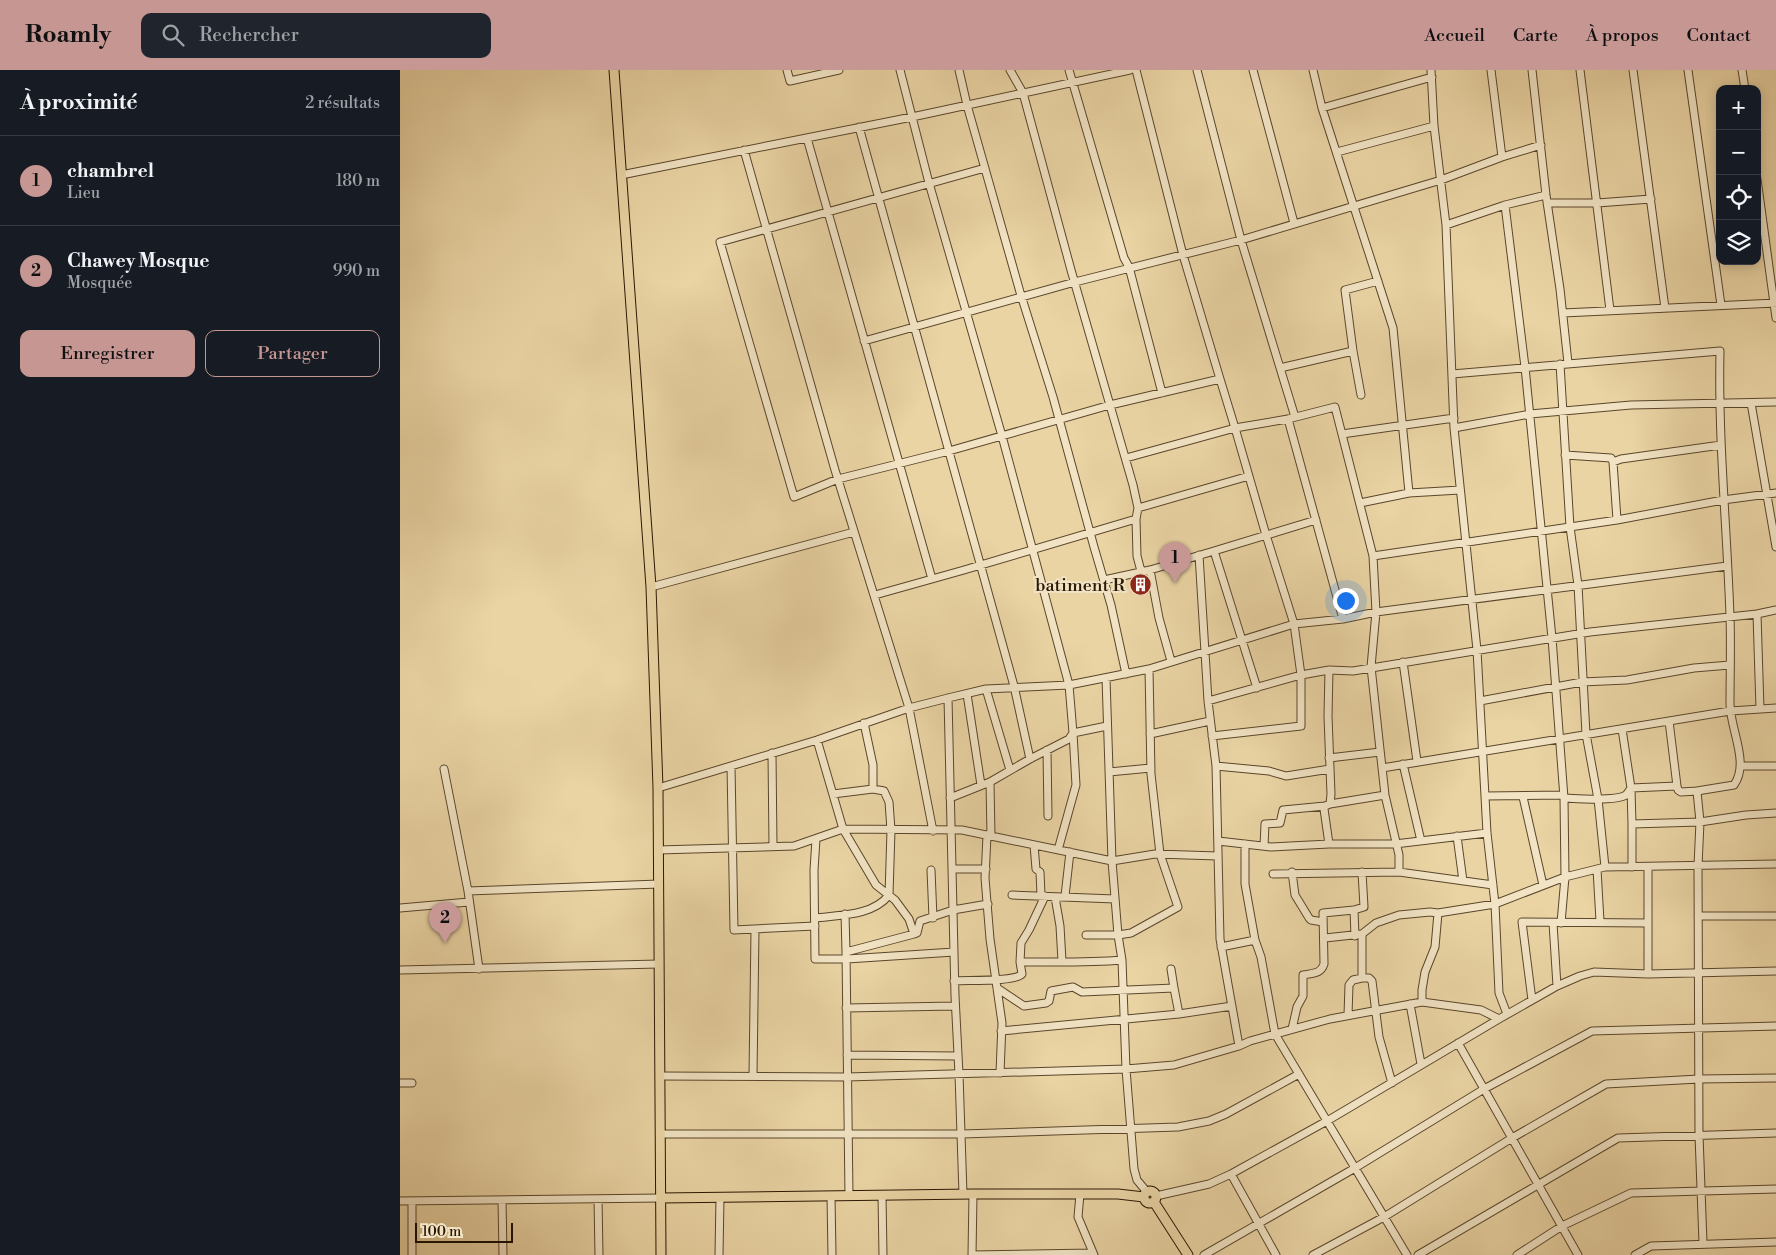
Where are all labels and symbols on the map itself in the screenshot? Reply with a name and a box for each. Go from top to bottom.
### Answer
pin: 1 [1159,542,1191,583]
building icon: batiment R [1129,573,1153,597]
place label: batiment R [1035,574,1126,597]
your location [1333,588,1359,614]
pin: 2 [429,902,461,943]
scale bar [415,1220,512,1243]

